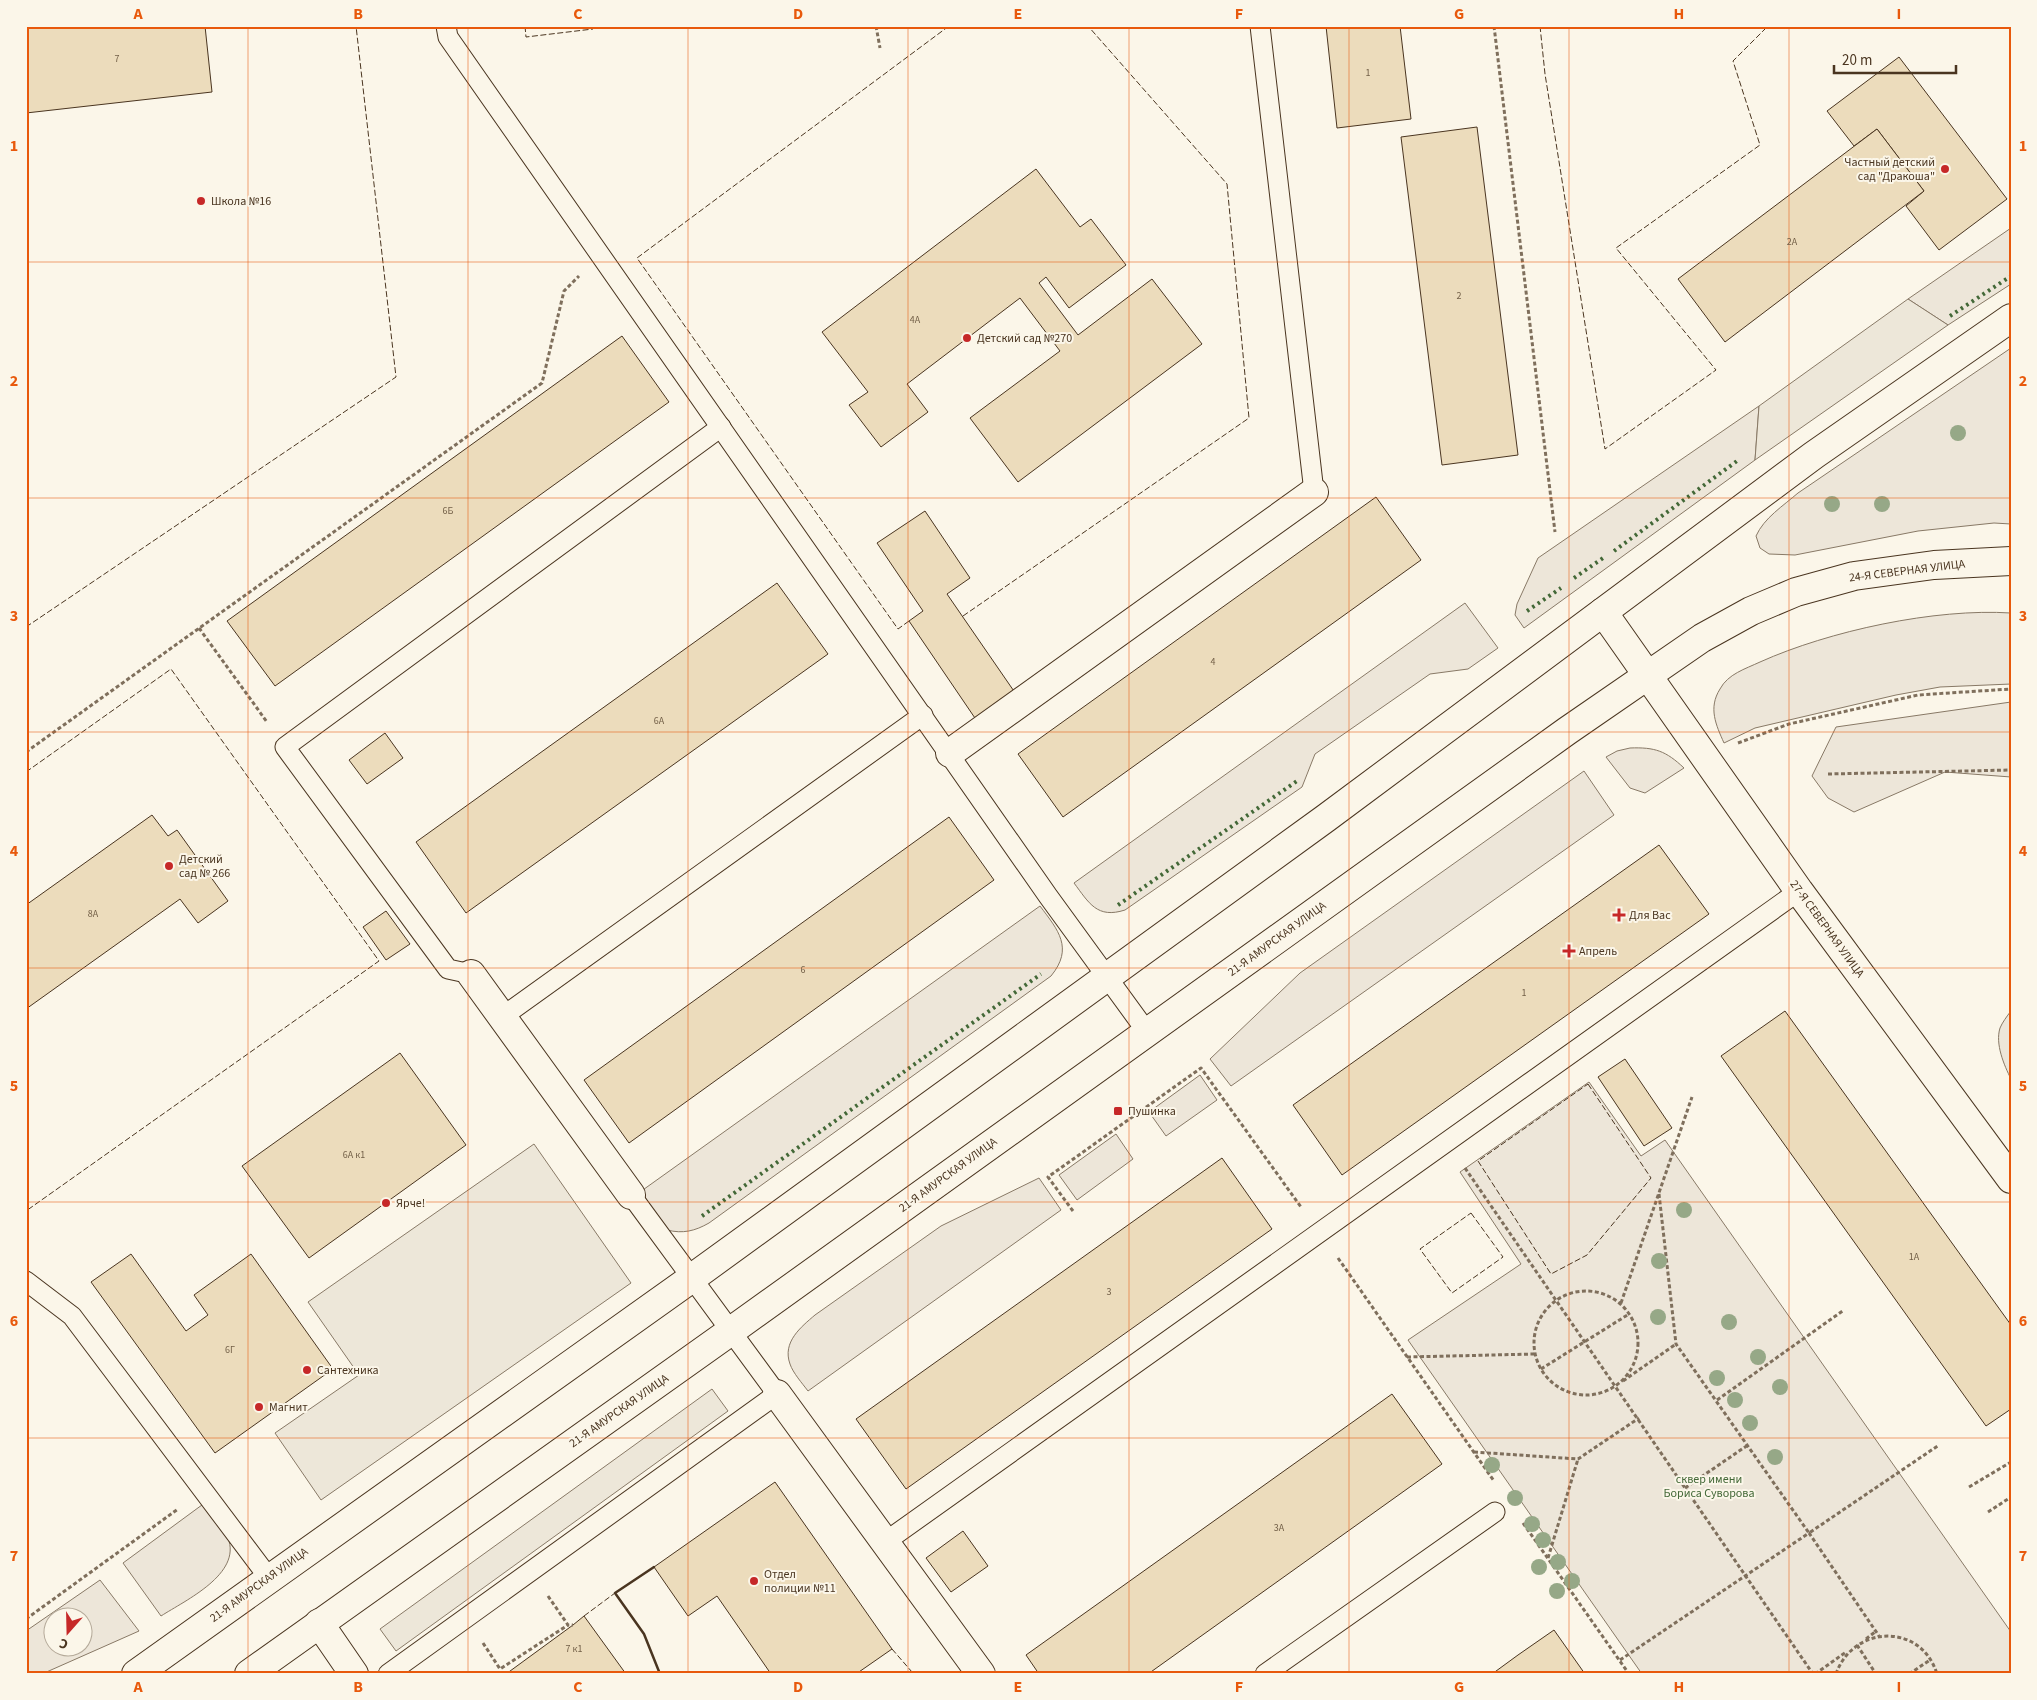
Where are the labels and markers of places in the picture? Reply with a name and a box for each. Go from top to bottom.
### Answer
place label: Частный детский сад "Дракоша" [1844,154,1935,185]
marker: Частный детский сад "Дракоша" [1939,163,1951,175]
place label: Школа №16 [211,193,271,210]
marker: Школа №16 [195,195,207,207]
place label: Детский сад №270 [977,330,1072,347]
marker: Детский сад №270 [961,332,973,344]
place label: Детский сад № 266 [179,851,230,882]
marker: Детский сад № 266 [163,860,175,872]
place label: Для Вас [1629,907,1671,924]
marker: Для Вас [1613,909,1625,921]
place label: Апрель [1579,943,1617,960]
marker: Апрель [1563,945,1575,957]
place label: Пушинка [1128,1103,1176,1120]
marker: Пушинка [1112,1105,1124,1117]
place label: Ярче! [396,1195,425,1212]
marker: Ярче! [380,1197,392,1209]
place label: Сантехника [317,1362,379,1379]
marker: Сантехника [301,1364,313,1376]
place label: Магнит [269,1399,308,1416]
marker: Магнит [253,1401,265,1413]
place label: Отдел полиции №11 [764,1566,836,1597]
marker: Отдел полиции №11 [748,1575,760,1587]

